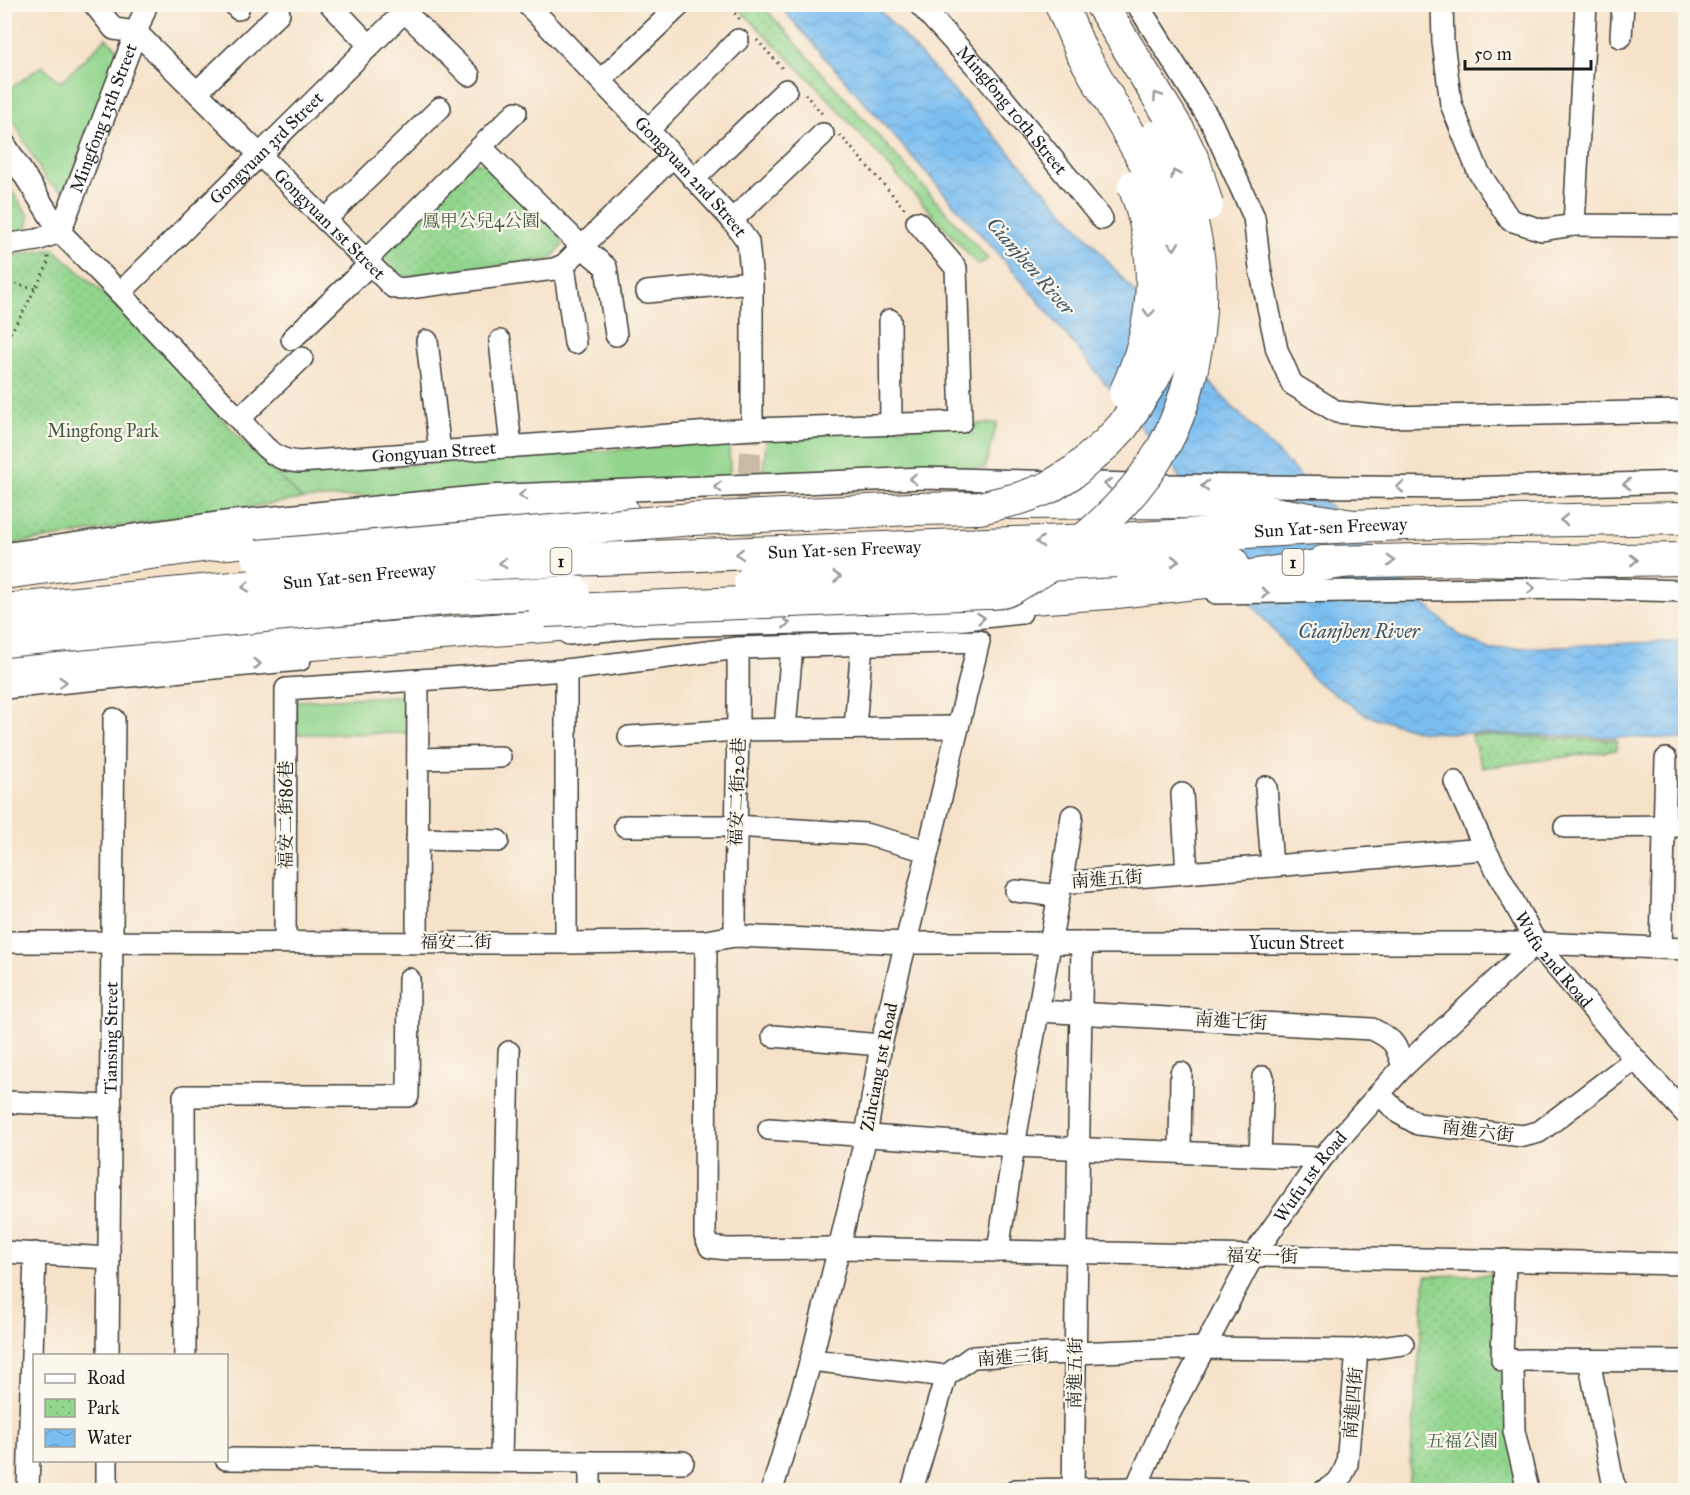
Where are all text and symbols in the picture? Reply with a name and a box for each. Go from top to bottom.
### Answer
scale bar [1465,33,1591,71]
street label: Mingfong 13th Street [65,40,142,196]
street label: Mingfong 10th Street [952,41,1072,179]
text: 50 m [1474,43,1512,65]
street label: Gongyuan 3rd Street [205,87,328,209]
one-way arrow [1153,92,1165,102]
street label: Gongyuan 2nd Street [630,112,752,242]
street label: Gongyuan 1st Street [269,164,391,285]
one-way arrow [1171,170,1183,181]
park label: 鳳甲公兒4公園 [422,210,540,232]
water label: Cianjhen River [982,212,1081,321]
one-way arrow [1167,241,1180,251]
one-way arrow [1143,308,1156,317]
park label: Mingfong Park [47,420,159,443]
street label: Gongyuan Street [371,437,497,468]
one-way arrow [908,472,917,485]
one-way arrow [1103,477,1112,490]
one-way arrow [1623,478,1632,490]
one-way arrow [1201,479,1210,492]
one-way arrow [713,481,722,493]
one-way arrow [1396,481,1405,493]
one-way arrow [519,488,528,501]
street label: Sun Yat-sen Freeway [1253,513,1408,542]
one-way arrow [1560,514,1569,526]
street label: Sun Yat-sen Freeway [767,536,922,563]
one-way arrow [1035,536,1044,549]
one-way arrow [735,547,744,560]
road number: 1 [550,548,572,574]
road number: 1 [1282,549,1304,575]
one-way arrow [1629,554,1638,566]
one-way arrow [1170,555,1179,567]
one-way arrow [1386,555,1395,567]
one-way arrow [499,557,508,569]
street label: Sun Yat-sen Freeway [282,558,437,594]
one-way arrow [833,570,842,583]
one-way arrow [242,580,251,593]
one-way arrow [1527,582,1536,594]
one-way arrow [1260,586,1269,599]
one-way arrow [976,612,985,624]
one-way arrow [782,617,791,630]
water label: Cianjhen River [1298,619,1422,643]
one-way arrow [252,658,261,671]
one-way arrow [58,676,67,689]
street label: 福安二街20巷 [724,737,750,847]
street label: 福安二街86巷 [275,761,297,869]
street label: 南進五街 [1070,866,1144,892]
street label: Wufu 2nd Road [1510,908,1597,1012]
street label: 福安二街 [420,931,492,953]
street label: Yucun Street [1249,932,1345,954]
street label: Tiansing Street [99,981,123,1095]
street label: Zihciang 1st Road [856,1001,903,1133]
street label: 南進七街 [1194,1008,1268,1034]
street label: 南進六街 [1441,1116,1515,1146]
street label: Wufu 1st Road [1269,1127,1352,1227]
street label: 福安一街 [1226,1244,1298,1268]
street label: 南進五街 [1063,1337,1087,1409]
street label: 南進三街 [976,1344,1050,1370]
legend [33,1354,228,1462]
street label: 南進四街 [1339,1366,1367,1440]
text: Road [87,1367,125,1389]
text: Park [87,1397,120,1419]
text: Water [87,1427,132,1449]
park label: 五福公園 [1426,1430,1498,1452]

